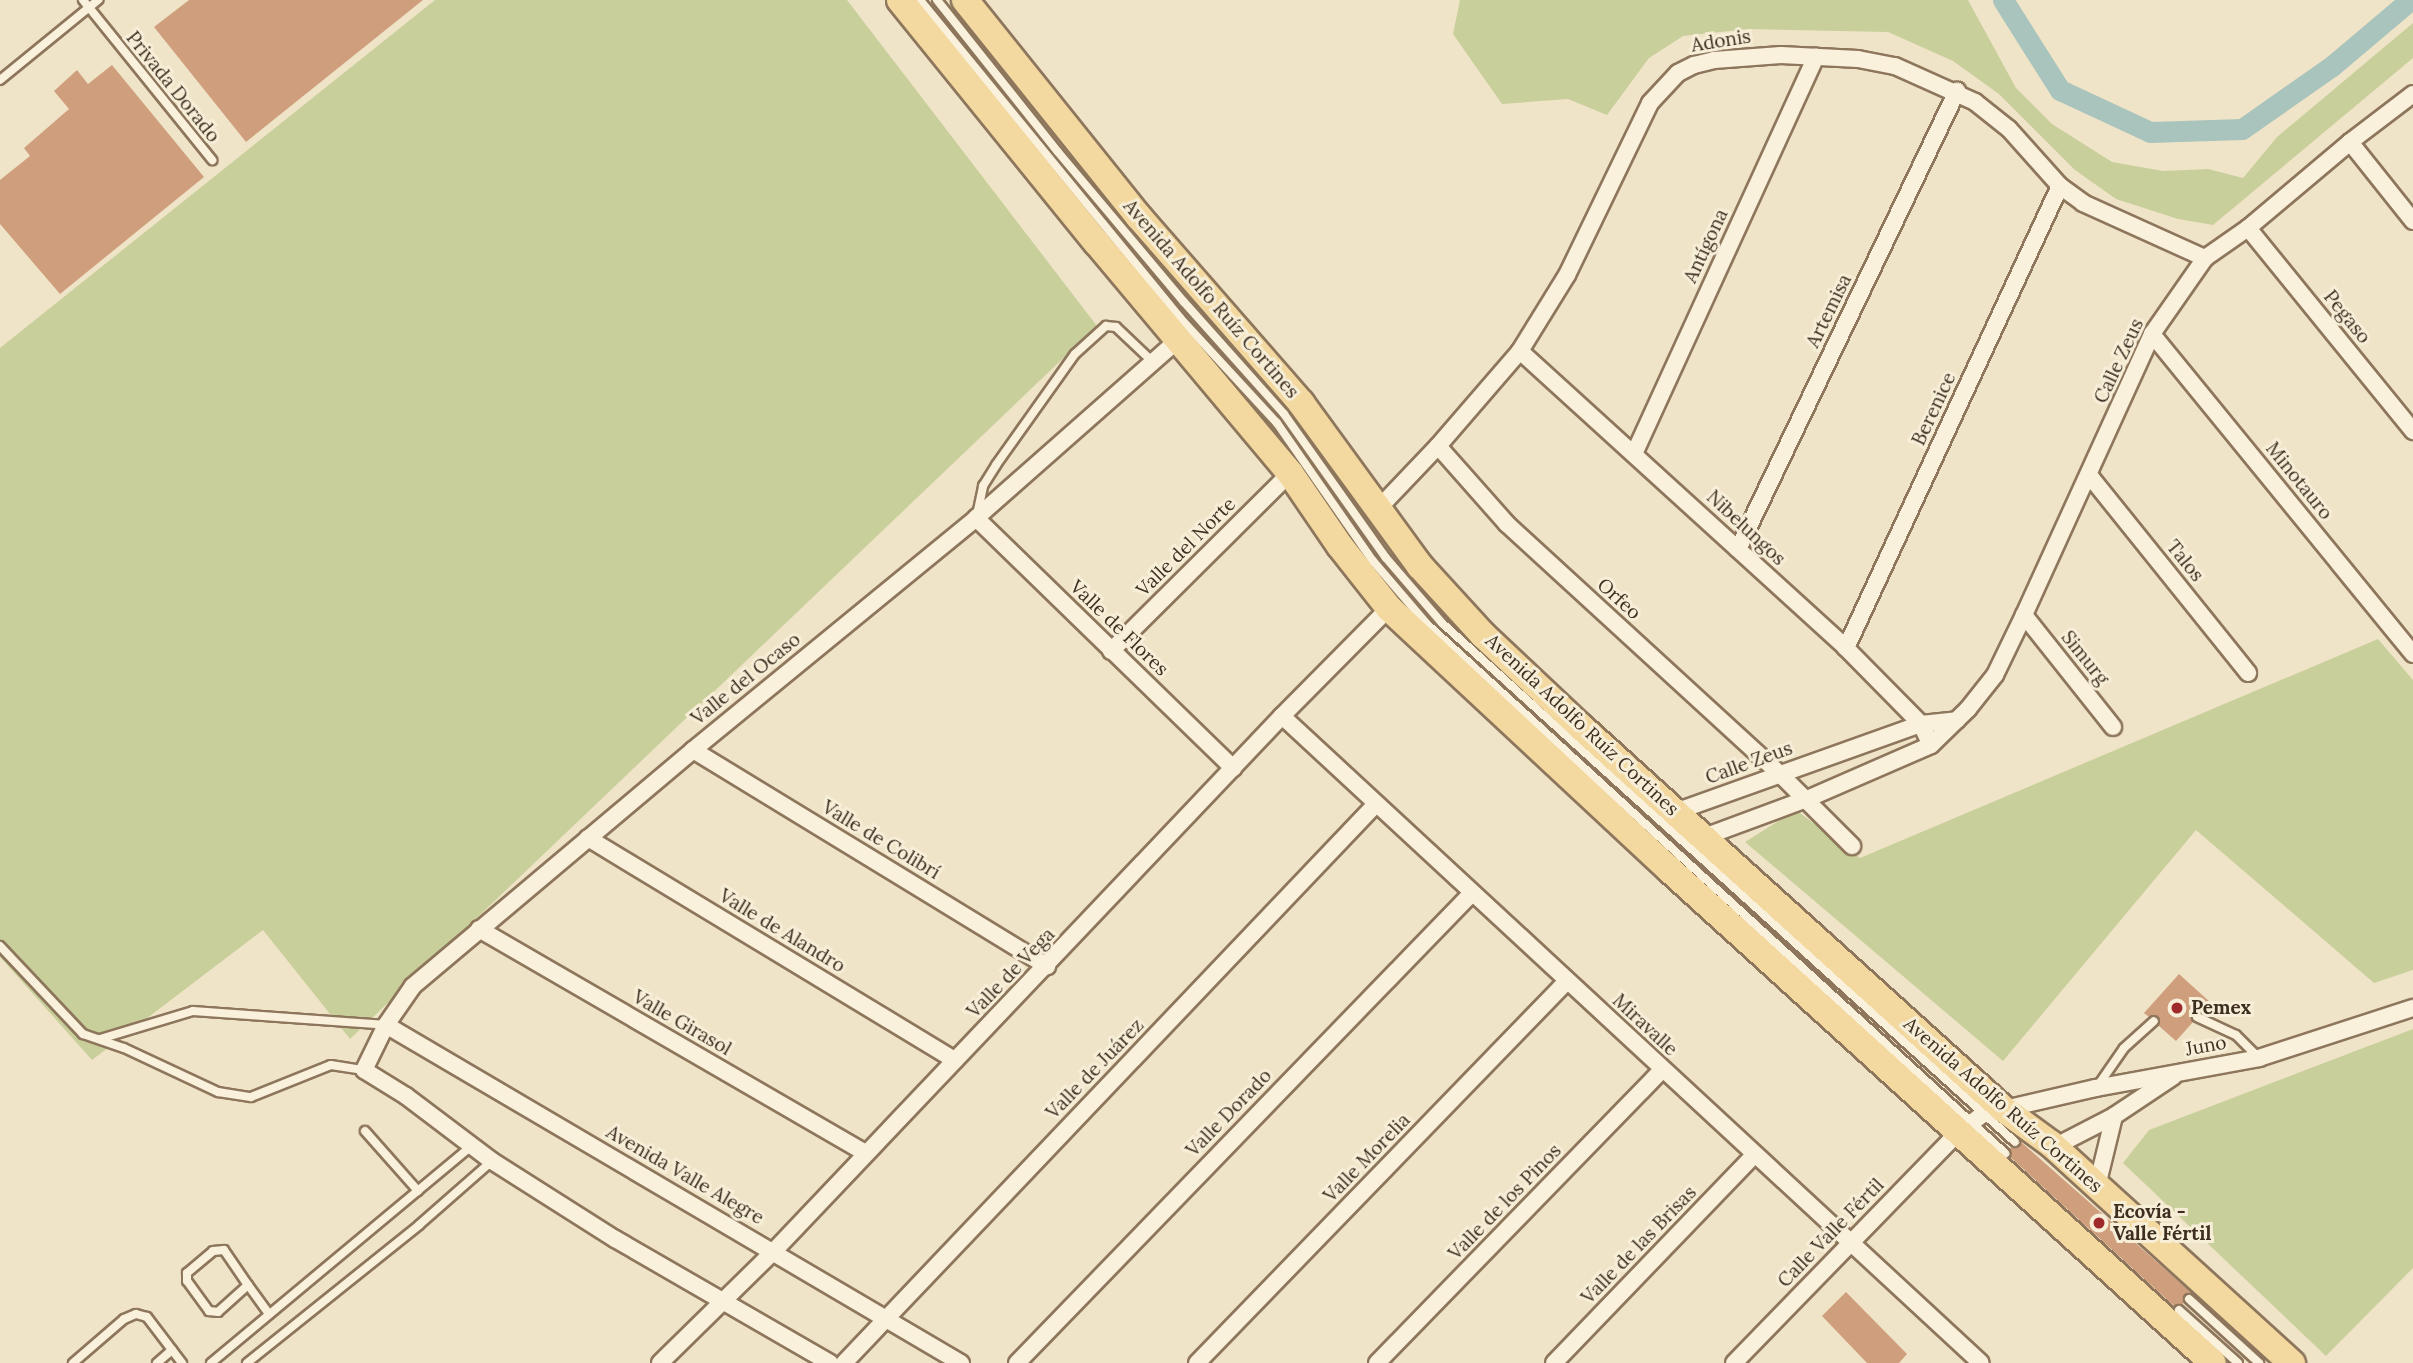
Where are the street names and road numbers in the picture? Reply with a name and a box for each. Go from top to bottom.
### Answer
street label: Adonis [1690,25,1752,57]
street label: Privada Dorado [121,27,225,147]
street label: Avenida Adolfo Ruíz Cortines [1119,195,1303,403]
street label: Antígona [1679,205,1733,287]
street label: Artemisa [1801,271,1857,351]
street label: Pegaso [2319,286,2375,348]
street label: Calle Zeus [2089,315,2149,407]
street label: Berenice [1907,369,1961,449]
street label: Minotauro [2261,438,2337,524]
street label: Nibelungos [1702,486,1790,570]
street label: Valle del Norte [1132,493,1240,601]
street label: Talos [2161,536,2209,586]
street label: Orfeo [1592,573,1646,625]
street label: Valle de Flores [1065,575,1173,681]
street label: Simurg [2056,626,2114,690]
street label: Valle del Ocaso [687,628,805,730]
street label: Avenida Adolfo Ruíz Cortines [1481,629,1683,821]
street label: Calle Zeus [1702,737,1796,789]
street label: Valle de Colibrí [818,796,944,884]
street label: Valle de Alandro [715,884,849,978]
street label: Valle de Vega [962,923,1060,1023]
street label: Valle Girasol [629,986,735,1060]
street label: Miravalle [1608,989,1682,1061]
street label: Avenida Adolfo Ruíz Cortines [1899,1013,2107,1197]
street label: Valle de Juárez [1042,1014,1148,1124]
street label: Juno [2184,1031,2228,1061]
street label: Valle Dorado [1182,1064,1276,1162]
street label: Valle Morelia [1319,1109,1415,1207]
street label: Avenida Valle Alegre [602,1121,768,1229]
street label: Valle de los Pinos [1444,1139,1566,1265]
street label: Calle Valle Fértil [1773,1174,1889,1292]
street label: Valle de las Brisas [1577,1181,1701,1309]

